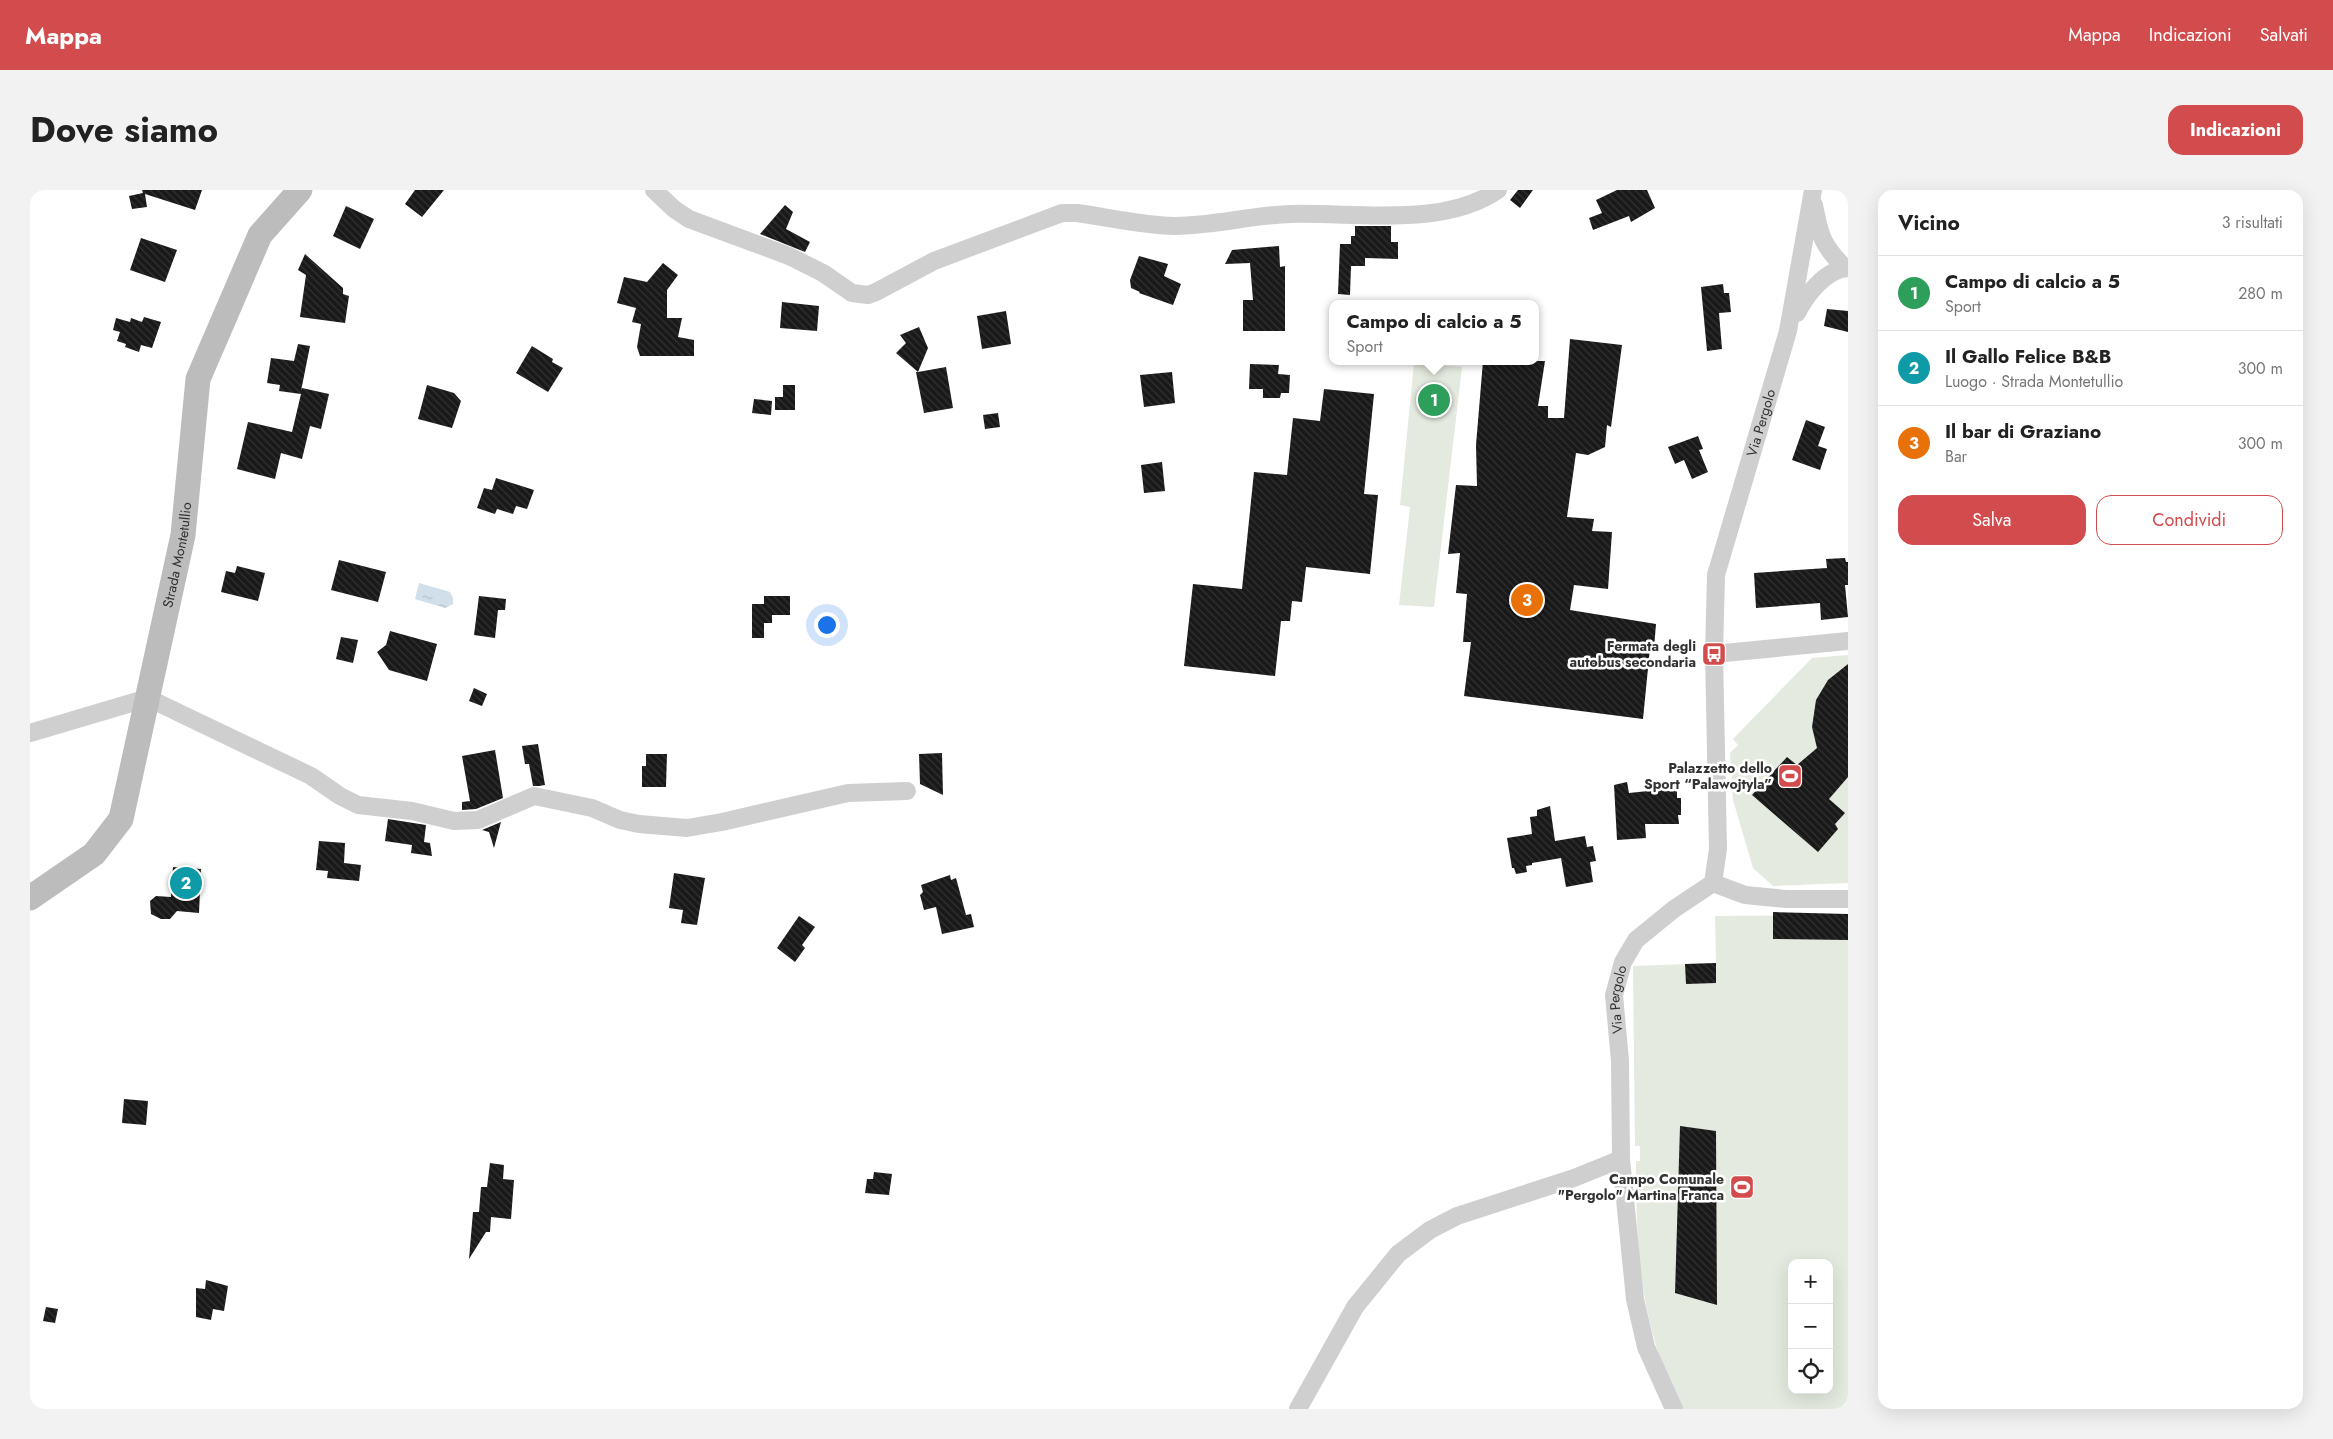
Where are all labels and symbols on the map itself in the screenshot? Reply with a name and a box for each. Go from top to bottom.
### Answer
pin: 1 [1418,381,1450,419]
street label: Via Pergolo [1741,386,1780,459]
street label: Strada Montetullio [157,501,196,609]
pin: 3 [1511,581,1543,619]
your location [814,612,840,638]
place label: Fermata degli autobus secondaria [1569,636,1696,672]
bus stop icon: Fermata degli autobus secondaria [1701,641,1727,667]
place label: Palazzetto dello Sport “Palawojtyla” [1644,758,1772,794]
sports icon: Palazzetto dello Sport “Palawojtyla” [1777,763,1803,789]
pin: 2 [170,864,202,902]
street label: Via Pergolo [1604,963,1632,1035]
place label: Campo Comunale "Pergolo" Martina Franca [1558,1169,1724,1205]
sports icon: Campo Comunale "Pergolo" Martina Franca [1729,1174,1755,1200]

